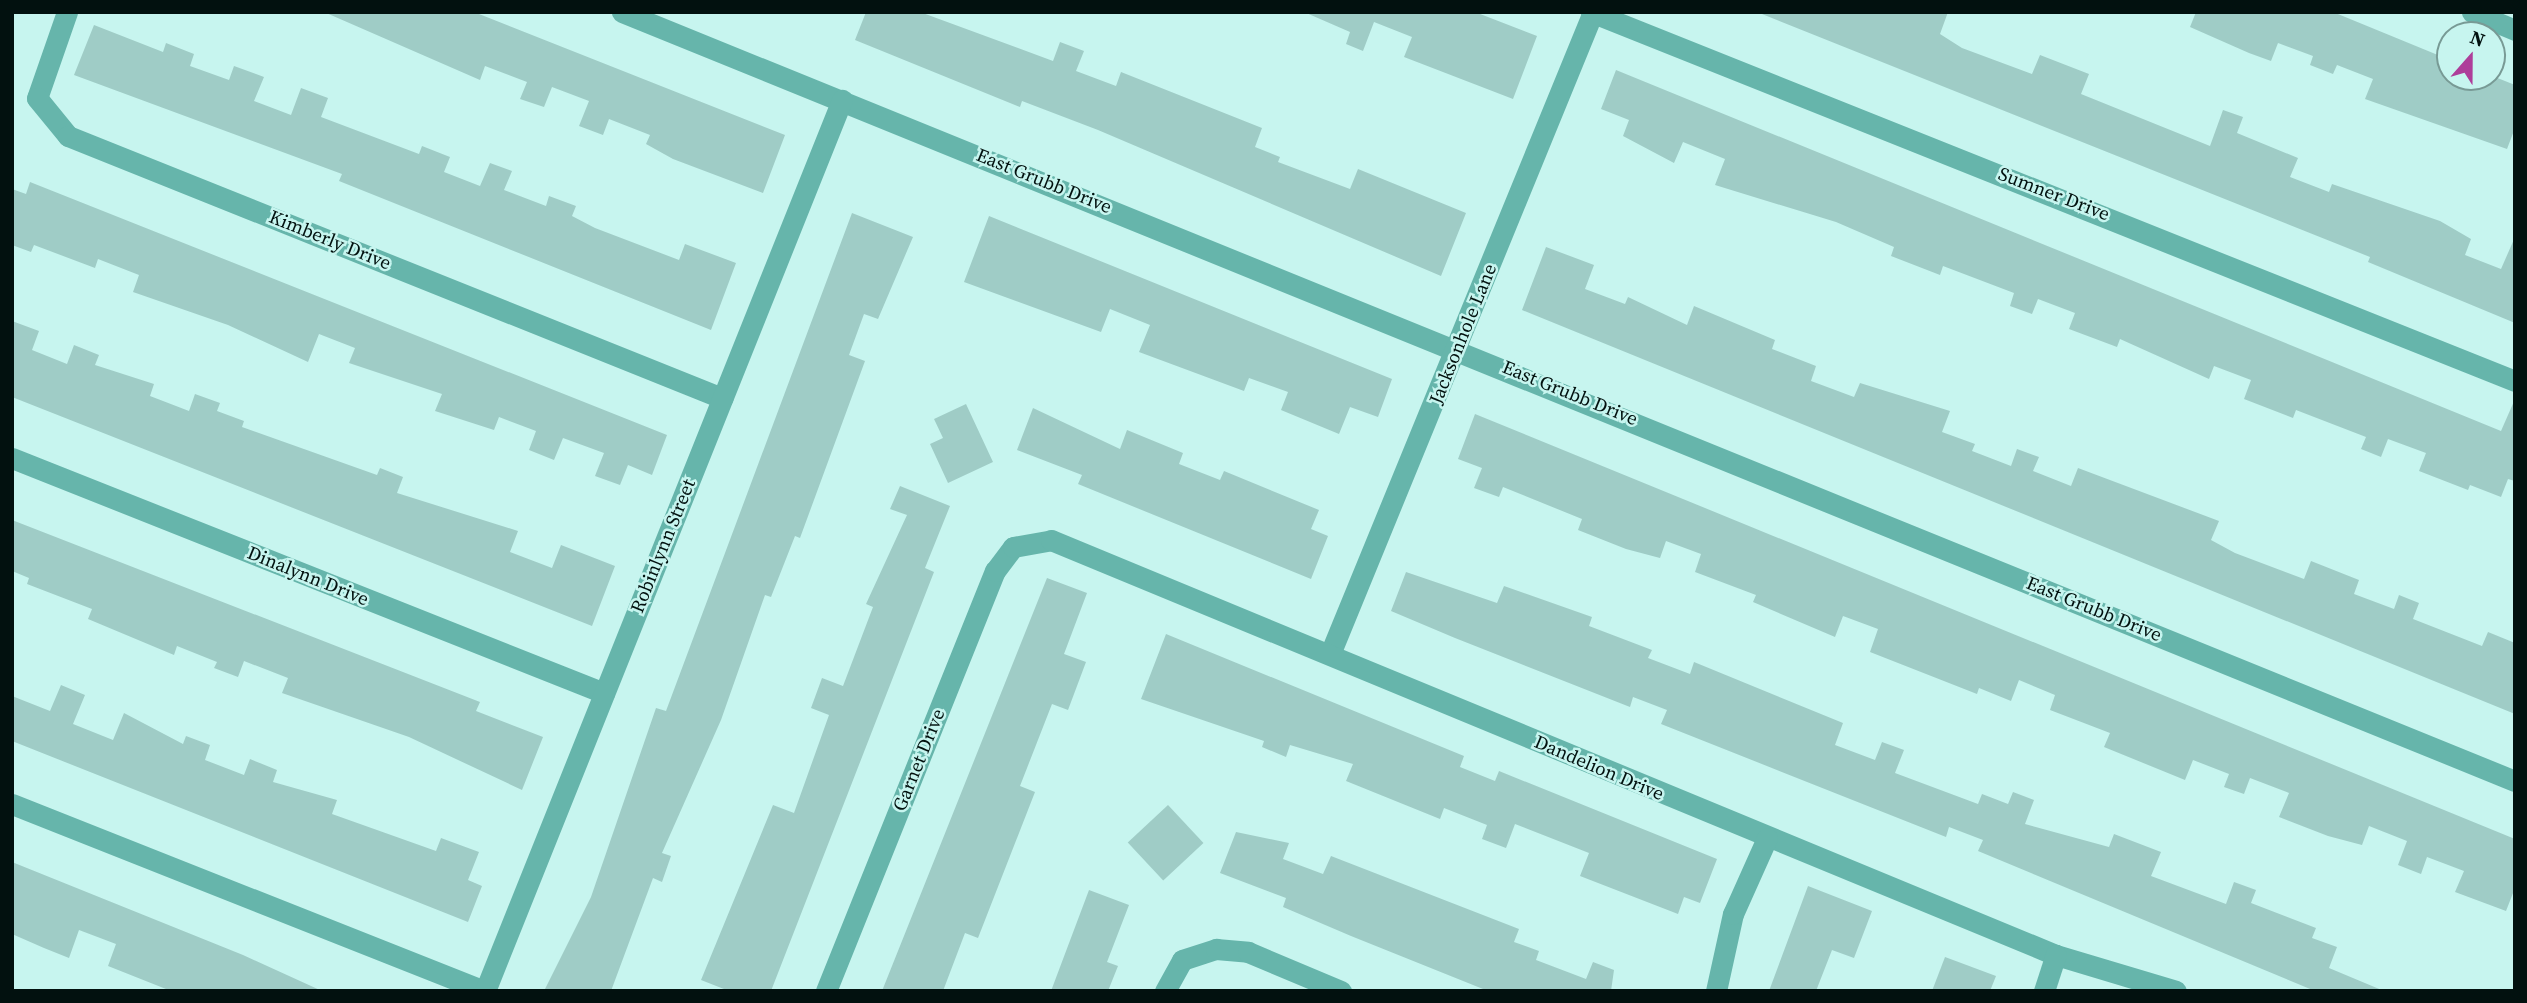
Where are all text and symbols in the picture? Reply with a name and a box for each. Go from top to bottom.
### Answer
north arrow [2436,21,2506,91]
text: N [2467,24,2489,53]
street label: East Grubb Drive [973,143,1115,219]
street label: Sumner Drive [1995,162,2113,226]
street label: Kimberly Drive [266,205,394,275]
street label: Jacksonhole Lane [1424,261,1502,407]
street label: East Grubb Drive [1499,355,1641,431]
street label: Robinlynn Street [626,476,700,616]
street label: Dinalynn Drive [244,541,372,611]
street label: East Grubb Drive [2023,571,2165,647]
street label: Garnet Drive [888,706,950,814]
street label: Dandelion Drive [1531,730,1667,806]

